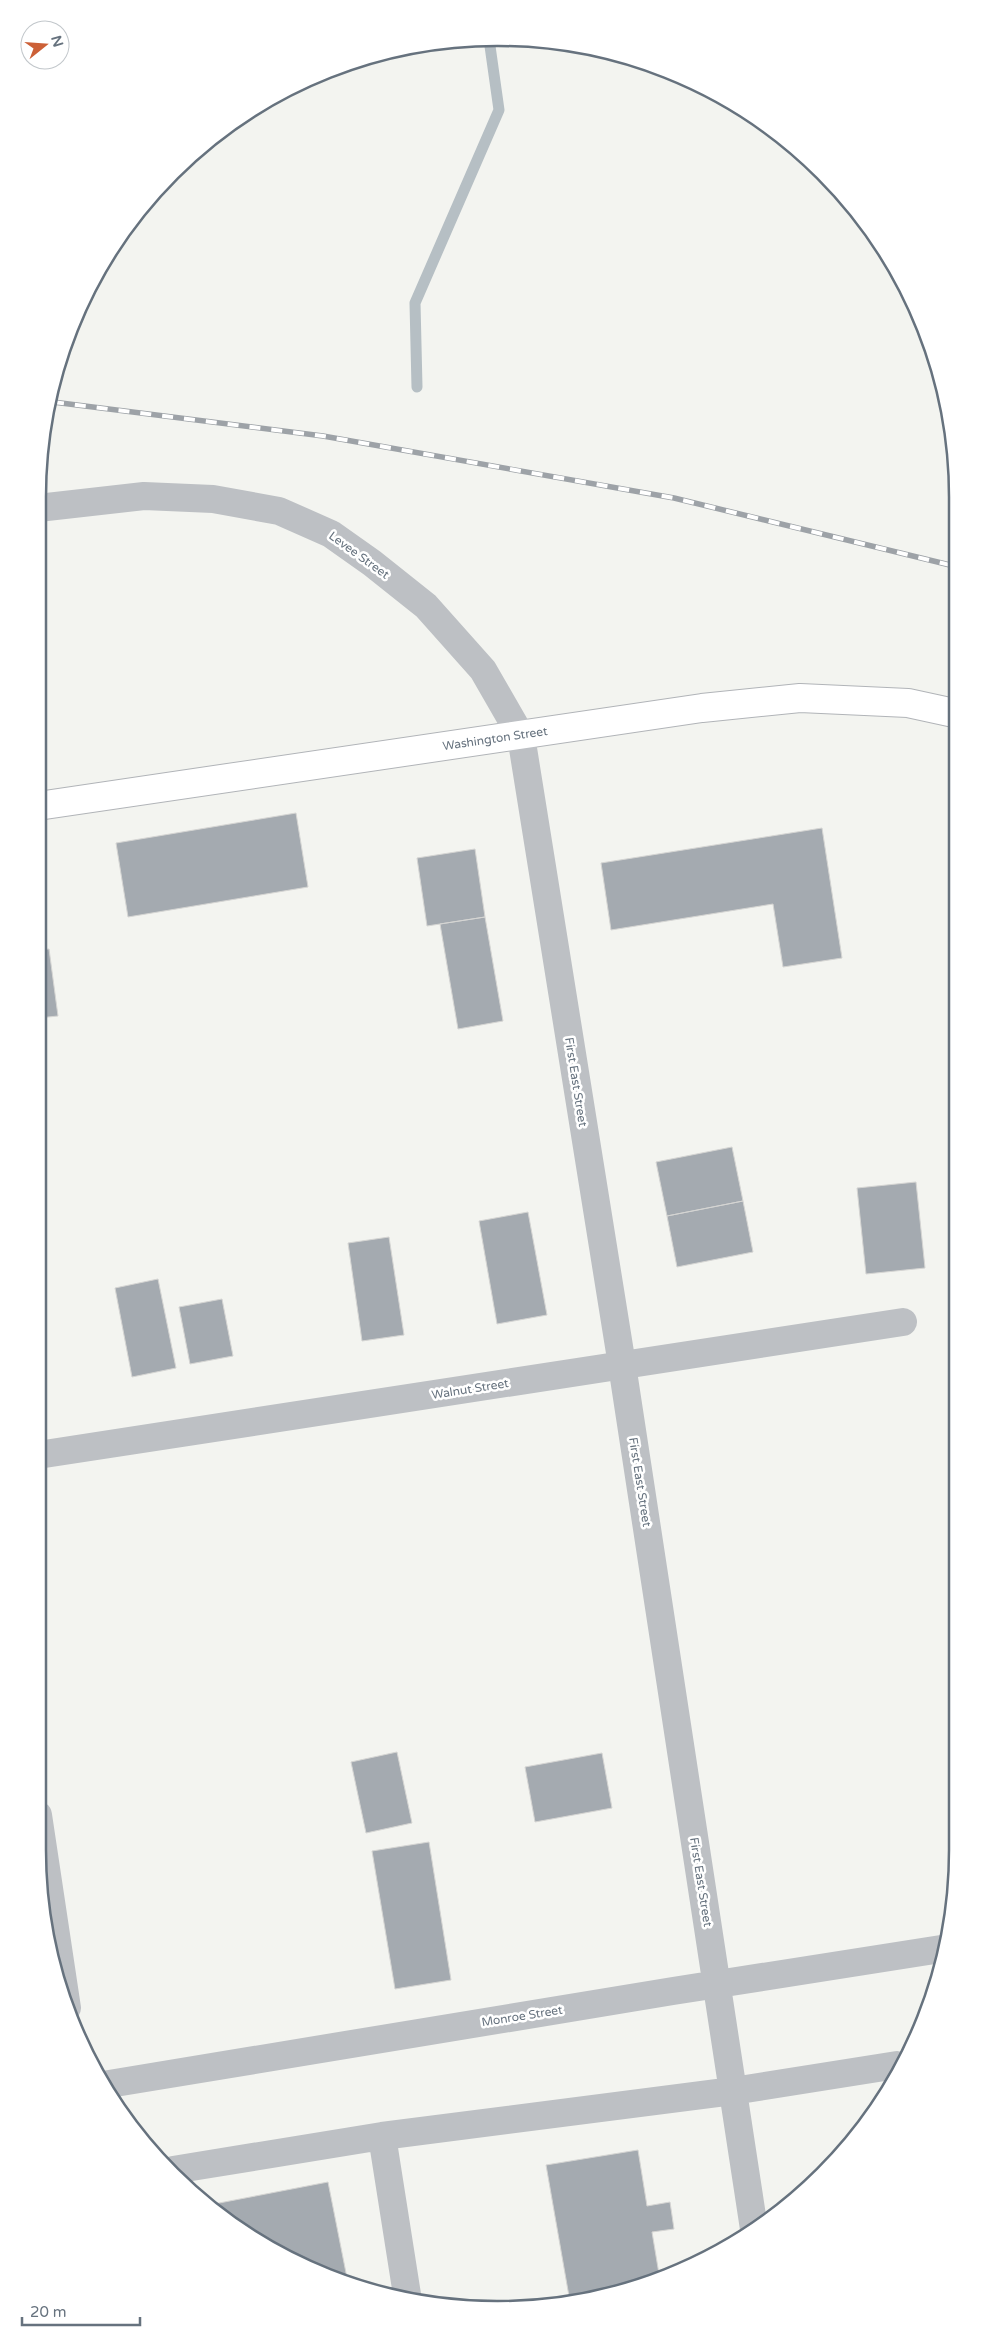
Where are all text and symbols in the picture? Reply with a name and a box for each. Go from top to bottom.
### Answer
north arrow [20,20,70,70]
text: N [47,33,67,49]
street label: Levee Street [326,528,392,582]
street label: Washington Street [442,724,549,753]
street label: First East Street [562,1036,590,1128]
street label: Walnut Street [430,1376,510,1402]
street label: First East Street [626,1436,654,1528]
street label: First East Street [687,1836,715,1928]
street label: Monroe Street [480,2003,564,2029]
scale bar [22,2294,140,2326]
text: 20 m [30,2303,67,2321]

